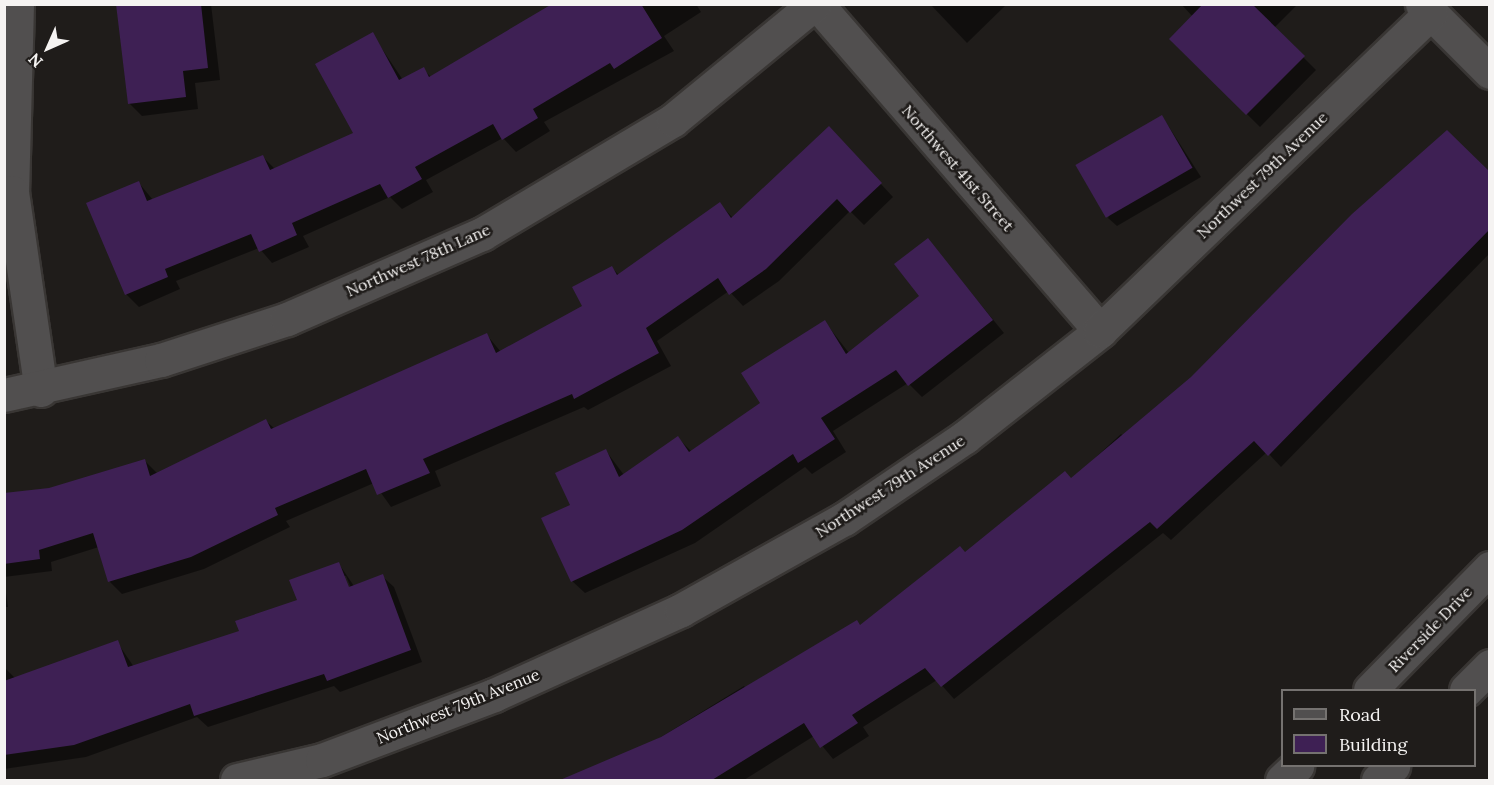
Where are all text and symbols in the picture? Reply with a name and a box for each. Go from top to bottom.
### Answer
north arrow [18,18,78,78]
text: N [24,49,47,72]
street label: Northwest 41st Street [898,101,1018,235]
street label: Northwest 79th Avenue [1193,108,1331,242]
street label: Northwest 78th Lane [343,220,493,300]
street label: Northwest 79th Avenue [812,431,968,541]
street label: Riverside Drive [1384,582,1476,676]
street label: Northwest 79th Avenue [374,664,542,748]
legend [1281,689,1476,767]
text: Road [1339,703,1381,726]
text: Building [1339,733,1407,756]

